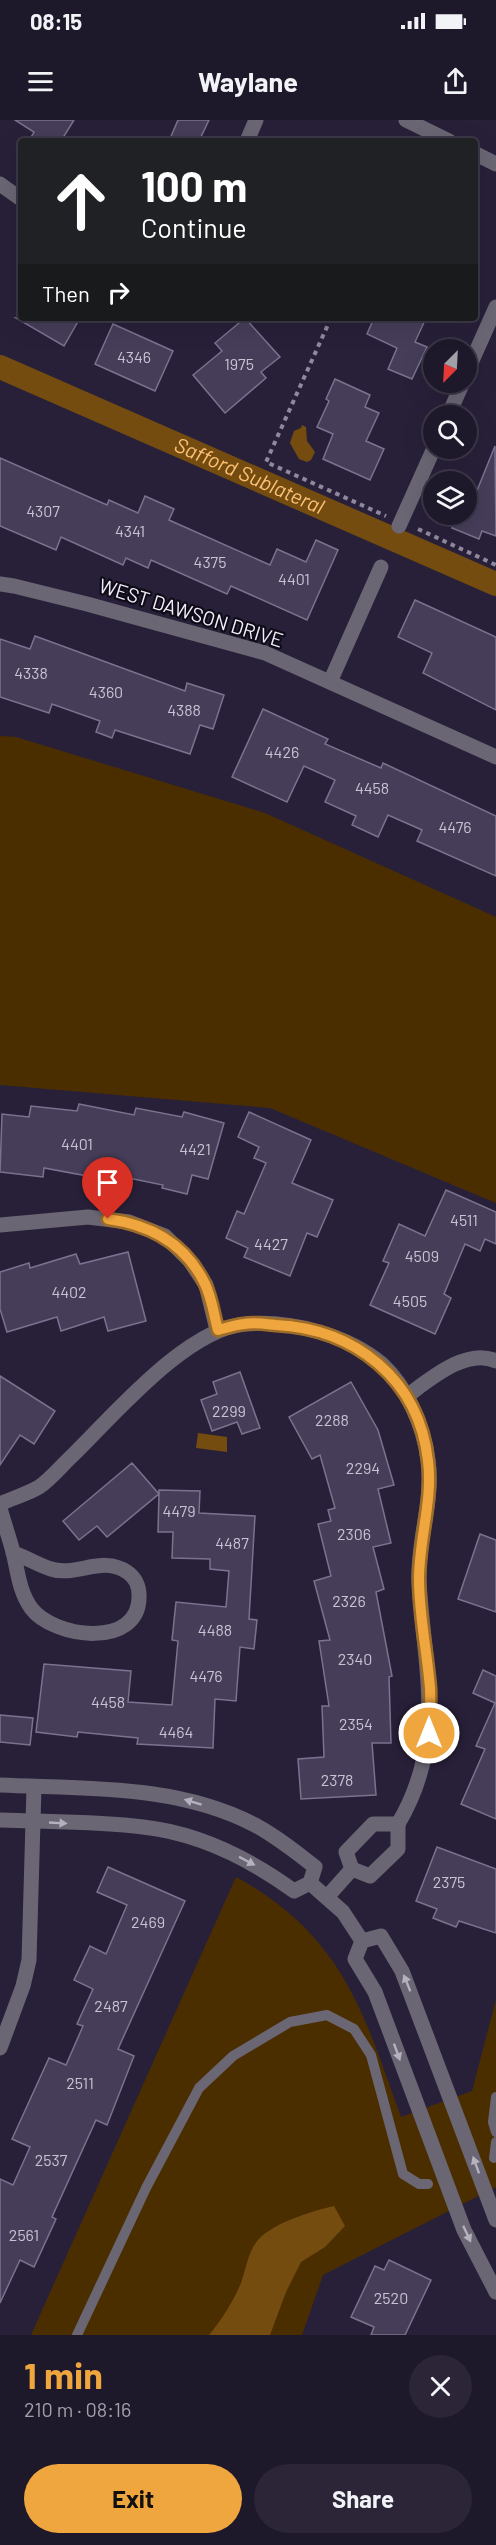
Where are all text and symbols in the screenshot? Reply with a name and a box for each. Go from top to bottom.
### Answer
text: 08:15 [30,8,82,34]
icon: menu [24,65,57,98]
text: Waylane [198,65,298,97]
icon: share [439,65,472,98]
text: 100 m [141,160,247,210]
icon: ahead [42,162,120,240]
text: Continue [141,211,247,243]
icon: right [102,276,135,309]
text: Then [42,280,90,306]
north arrow [423,339,477,393]
map controls [423,339,477,525]
house number: 4346 [117,347,151,366]
house number: 1975 [224,354,254,373]
button: search [423,405,477,459]
water label: Safford Sublateral [171,431,329,518]
button: layers [423,471,477,525]
house number: 4307 [26,501,60,520]
house number: 4341 [115,521,145,540]
house number: 4375 [194,552,226,571]
house number: 4401 [278,569,310,588]
street label: WEST DAWSON DRIVE [96,573,286,652]
house number: 4338 [14,663,48,682]
house number: 4360 [89,682,123,701]
house number: 4388 [167,700,201,719]
house number: 4426 [265,742,299,761]
house number: 4458 [355,778,389,797]
house number: 4476 [439,817,471,836]
house number: 4401 [61,1134,93,1153]
house number: 4421 [179,1139,211,1158]
pin [82,1157,133,1219]
icon: arrive [91,1166,124,1199]
house number: 4511 [450,1210,478,1229]
house number: 4427 [254,1234,288,1253]
house number: 4509 [405,1246,439,1265]
house number: 4402 [51,1282,87,1301]
house number: 4505 [393,1291,427,1310]
house number: 2299 [212,1401,246,1420]
house number: 2288 [315,1410,349,1429]
house number: 2294 [346,1458,380,1477]
house number: 4479 [162,1501,196,1520]
house number: 2306 [337,1524,371,1543]
house number: 4487 [215,1533,249,1552]
house number: 2326 [332,1591,366,1610]
house number: 4488 [198,1620,232,1639]
house number: 2340 [338,1649,372,1668]
house number: 4476 [190,1666,222,1685]
house number: 4458 [91,1692,125,1711]
position arrow [397,1701,461,1765]
house number: 2354 [339,1714,373,1733]
house number: 4464 [159,1722,193,1741]
house number: 2378 [321,1770,353,1789]
one-way arrow [184,1797,202,1806]
one-way arrow [49,1818,68,1827]
one-way arrow [239,1856,256,1866]
house number: 2375 [433,1872,465,1891]
house number: 2469 [131,1912,165,1931]
one-way arrow [402,1973,412,1991]
house number: 2487 [94,1996,128,2015]
one-way arrow [393,2043,403,2061]
house number: 2511 [66,2073,94,2092]
house number: 2537 [35,2150,68,2169]
one-way arrow [470,2156,480,2174]
house number: 2561 [9,2225,39,2244]
one-way arrow [462,2225,471,2242]
house number: 2520 [374,2288,408,2307]
text: 1 min [24,2353,103,2396]
button: close [409,2355,472,2418]
text: 210 m · 08:16 [24,2397,131,2421]
button: Exit [24,2464,242,2533]
button: Share [254,2464,472,2533]

